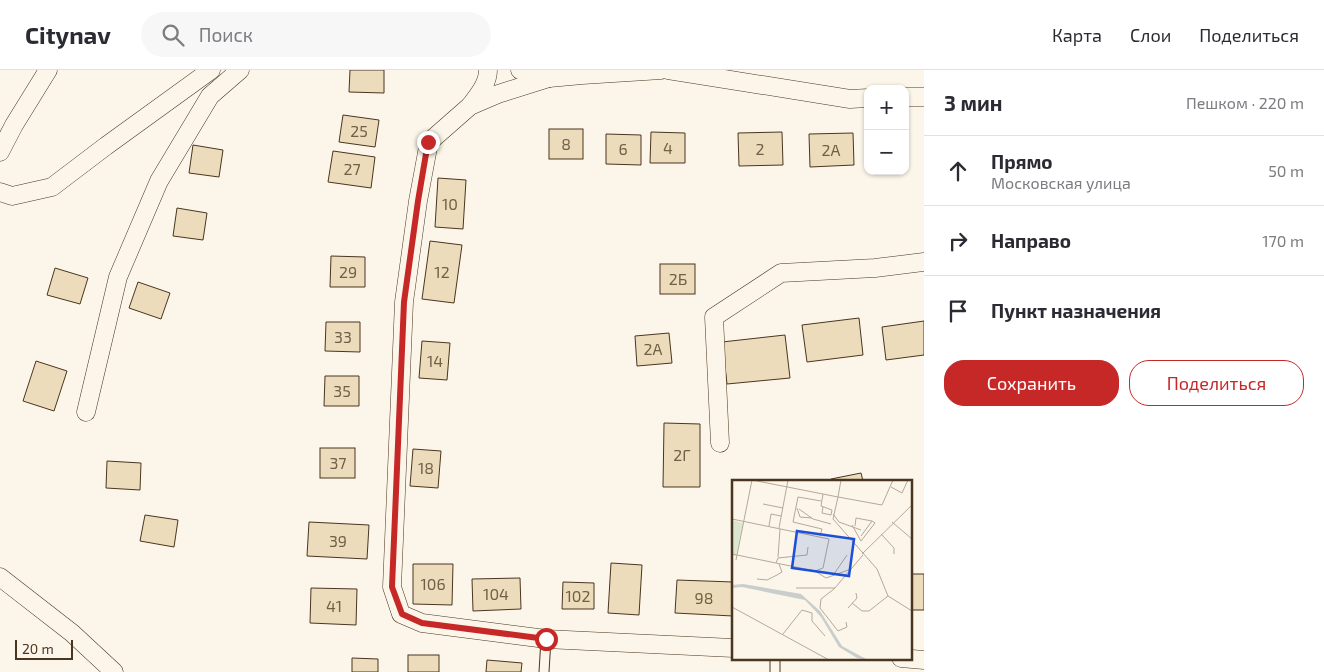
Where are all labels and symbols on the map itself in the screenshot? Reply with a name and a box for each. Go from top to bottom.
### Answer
house number: 25 [350,121,368,140]
route end [417,131,440,154]
house number: 8 [561,134,571,153]
house number: 4 [663,138,673,157]
house number: 6 [618,139,628,158]
house number: 2 [756,139,765,158]
house number: 2А [822,140,841,159]
house number: 27 [343,159,361,178]
house number: 10 [442,194,458,213]
house number: 29 [339,262,357,281]
house number: 12 [434,262,450,281]
house number: 2Б [669,269,687,288]
house number: 33 [334,327,352,346]
house number: 2А [644,339,663,358]
house number: 14 [427,351,443,370]
house number: 35 [333,381,351,400]
house number: 2Г [673,445,691,464]
house number: 37 [329,453,347,472]
house number: 18 [418,458,434,477]
inset map [732,480,912,660]
house number: 39 [329,531,347,550]
house number: 106 [420,574,446,593]
house number: 104 [483,584,509,603]
house number: 102 [565,586,591,605]
house number: 98 [695,588,713,607]
house number: 41 [326,596,342,615]
route start [535,628,558,651]
scale bar [15,637,72,660]

